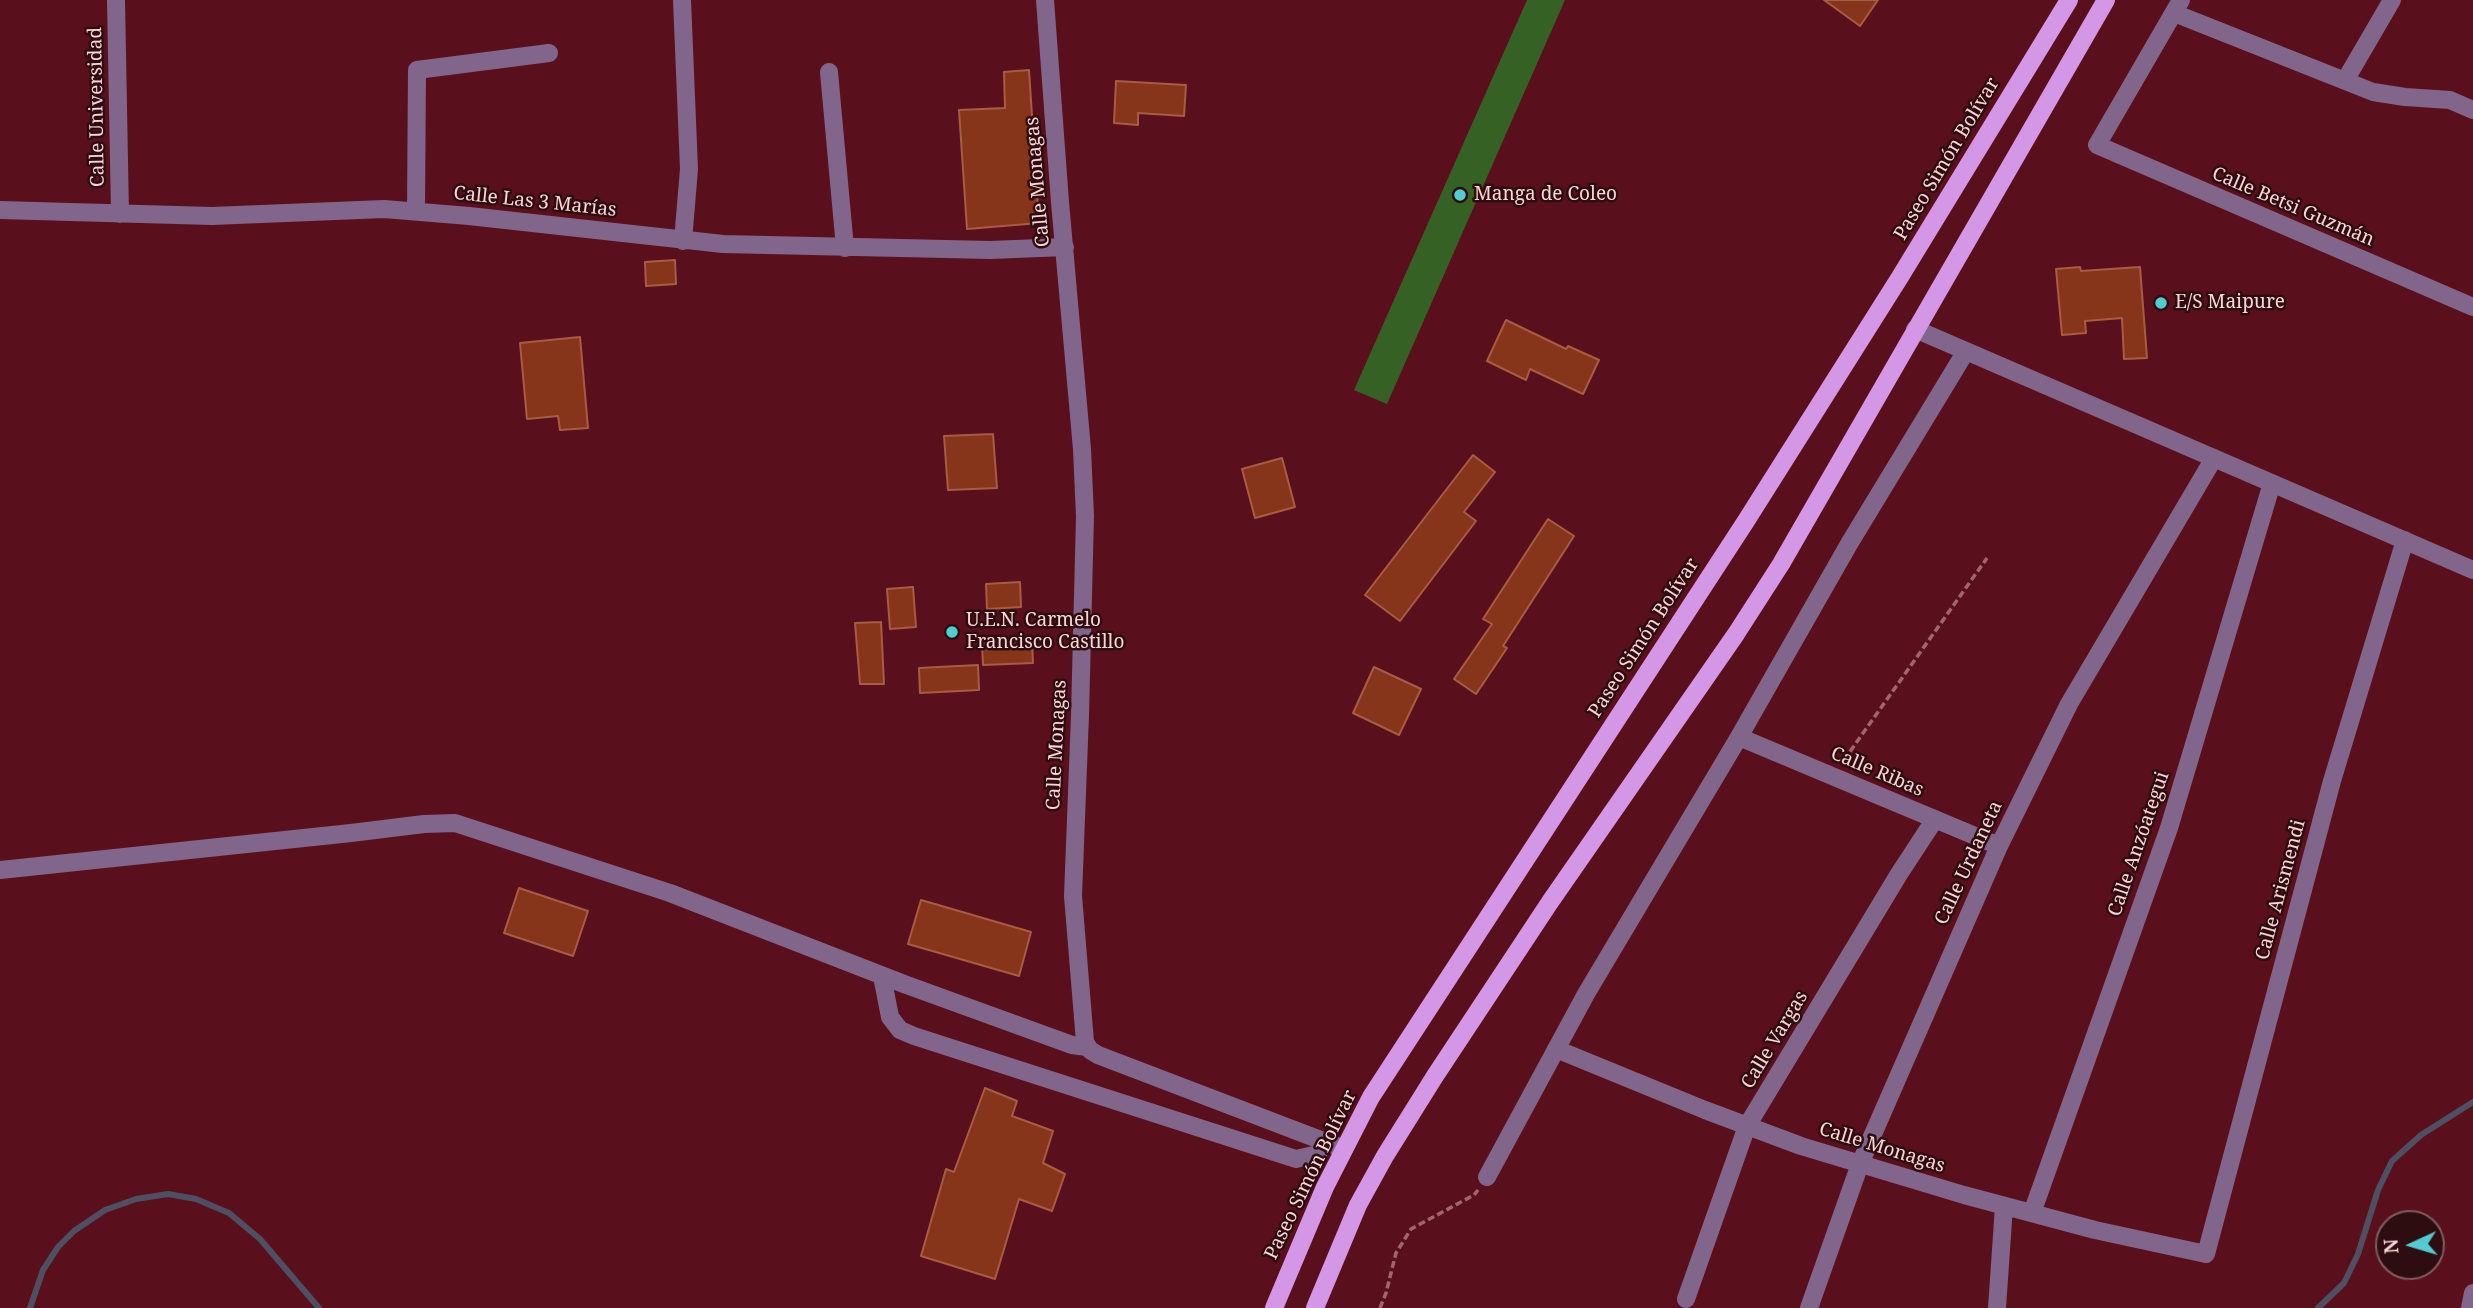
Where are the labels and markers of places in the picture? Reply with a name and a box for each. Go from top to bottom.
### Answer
place label: Manga de Coleo [1474,184,1617,206]
marker: Manga de Coleo [1452,187,1468,203]
place label: E/S Maipure [2175,292,2285,314]
marker: E/S Maipure [2153,295,2169,311]
place label: U.E.N. Carmelo Francisco Castillo [966,610,1124,654]
marker: U.E.N. Carmelo Francisco Castillo [944,624,960,640]

